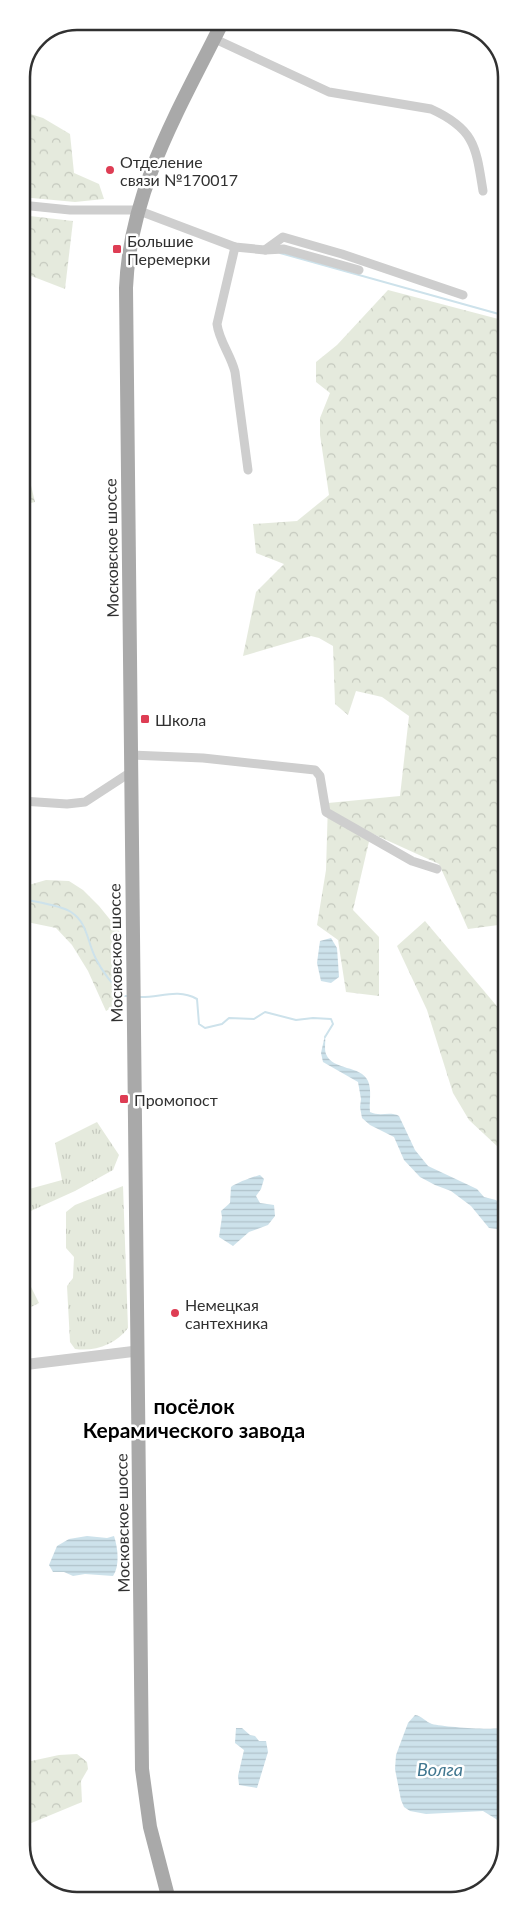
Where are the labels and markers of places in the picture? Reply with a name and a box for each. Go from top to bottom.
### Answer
place label: Отделение связи №170017 [120,152,238,189]
marker: Отделение связи №170017 [104,164,116,176]
place label: Большие Перемерки [127,231,211,268]
marker: Большие Перемерки [111,243,123,255]
place label: Школа [155,710,206,729]
marker: Школа [139,713,151,725]
place label: Промопост [134,1090,218,1109]
marker: Промопост [118,1093,130,1105]
place label: Немецкая сантехника [185,1295,268,1332]
marker: Немецкая сантехника [169,1307,181,1319]

